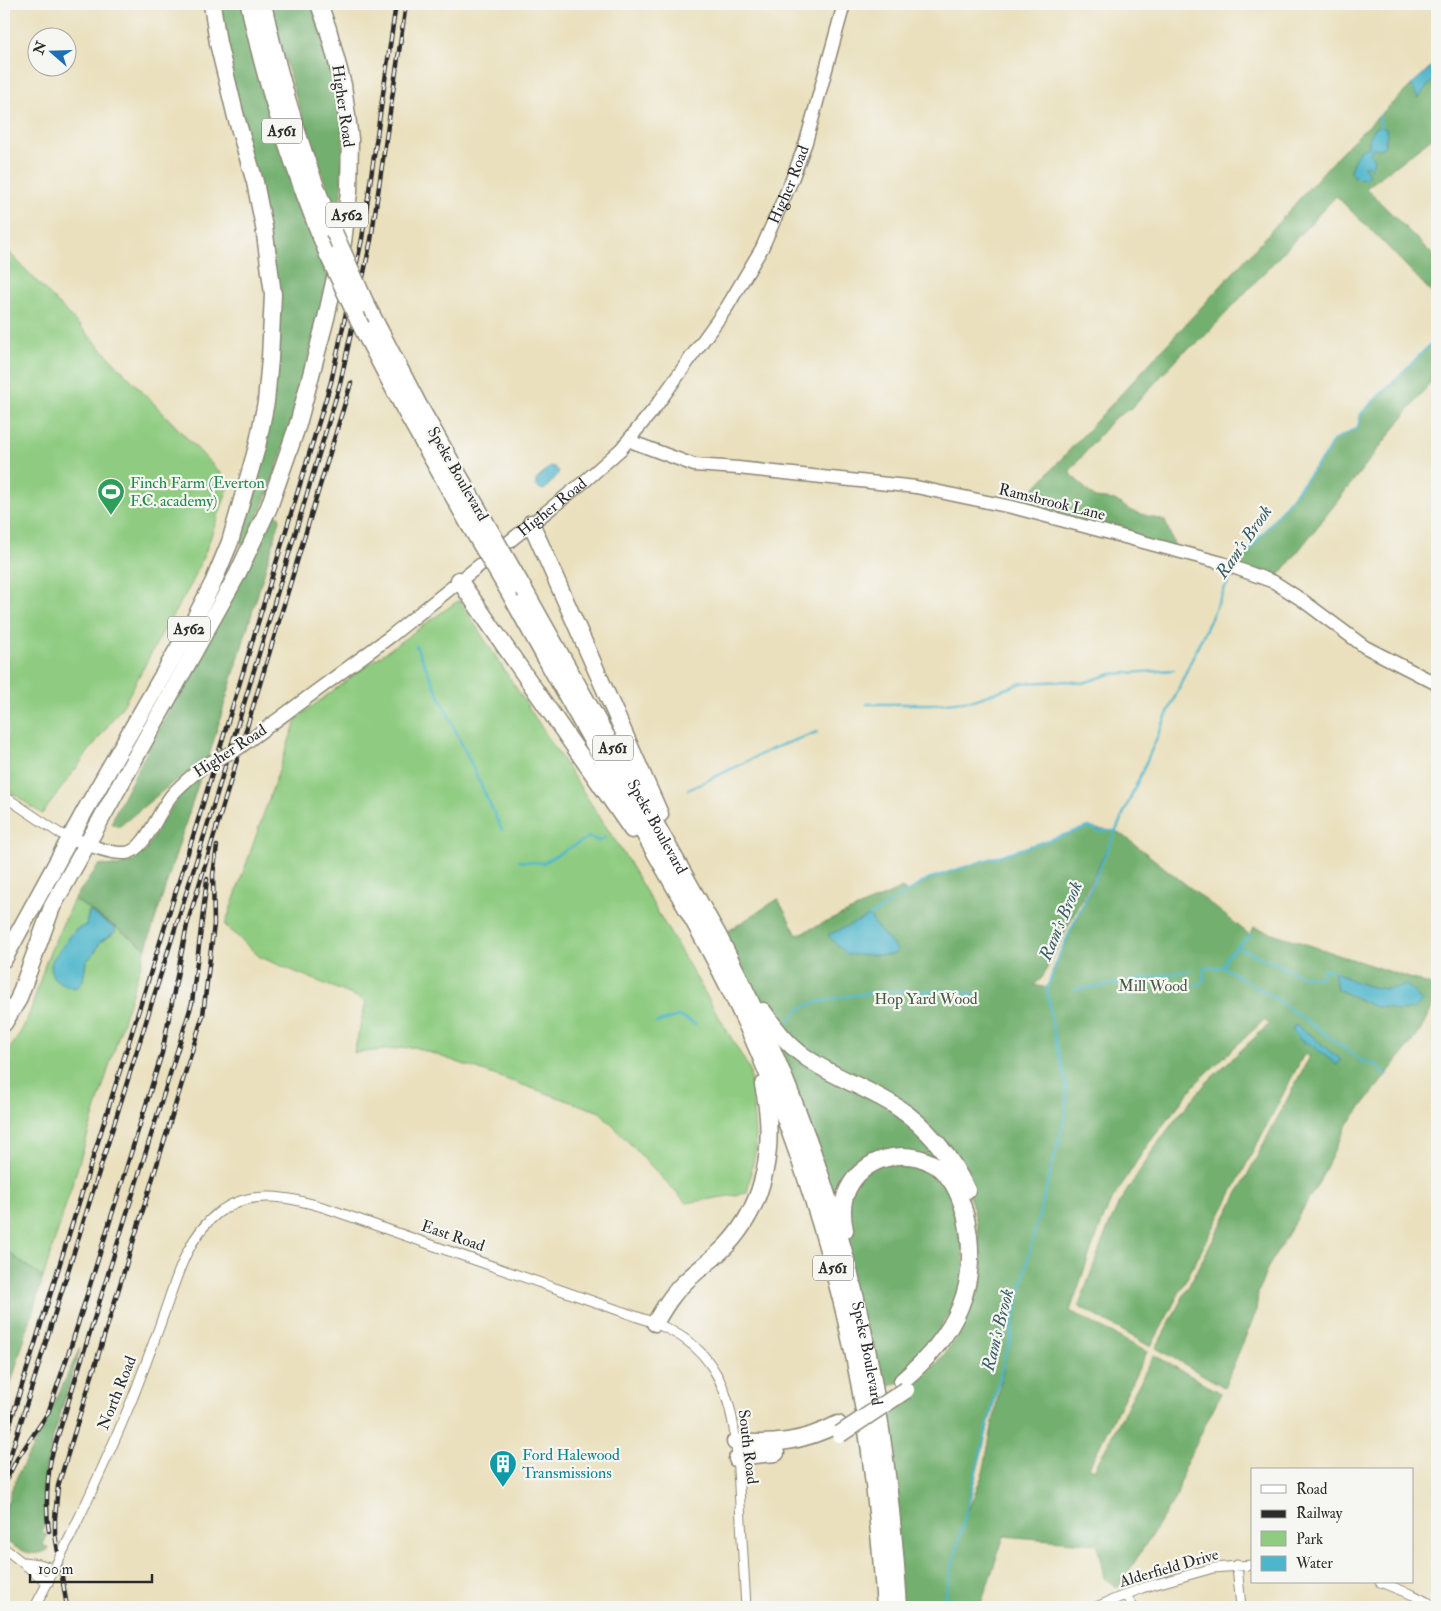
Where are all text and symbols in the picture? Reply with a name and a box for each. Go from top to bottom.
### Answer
north arrow [28,28,78,78]
text: N [30,38,51,57]
street label: Higher Road [327,63,359,149]
road number: A561 [262,118,302,144]
street label: Higher Road [764,143,814,227]
road number: A562 [326,202,368,228]
street label: Speke Boulevard [422,423,493,525]
place label: Finch Farm (Everton F.C. academy) [130,473,265,511]
street label: Higher Road [513,473,591,541]
sports icon: Finch Farm (Everton F.C. academy) [96,477,126,516]
street label: Ramsbrook Lane [997,479,1108,525]
water label: Ram's Brook [1210,501,1278,584]
road number: A562 [168,616,210,642]
street label: Higher Road [190,720,270,782]
road number: A561 [593,736,633,760]
street label: Speke Boulevard [623,776,692,878]
water label: Ram's Brook [1034,878,1088,965]
park label: Mill Wood [1118,976,1188,996]
park label: Hop Yard Wood [874,989,978,1010]
street label: East Road [419,1216,487,1256]
road number: A561 [813,1256,853,1280]
water label: Ram's Brook [976,1286,1019,1375]
street label: Speke Boulevard [847,1299,887,1407]
street label: North Road [93,1353,141,1433]
street label: South Road [733,1408,763,1486]
place label: Ford Halewood Transmissions [522,1445,620,1483]
building icon: Ford Halewood Transmissions [488,1449,518,1488]
legend [1251,1468,1414,1584]
text: Road [1296,1480,1328,1499]
text: Railway [1296,1504,1343,1523]
text: Park [1296,1530,1323,1549]
street label: Alderfield Drive [1116,1544,1221,1592]
scale bar [30,1551,152,1583]
text: Water [1295,1554,1333,1573]
text: 100 m [38,1560,74,1579]

